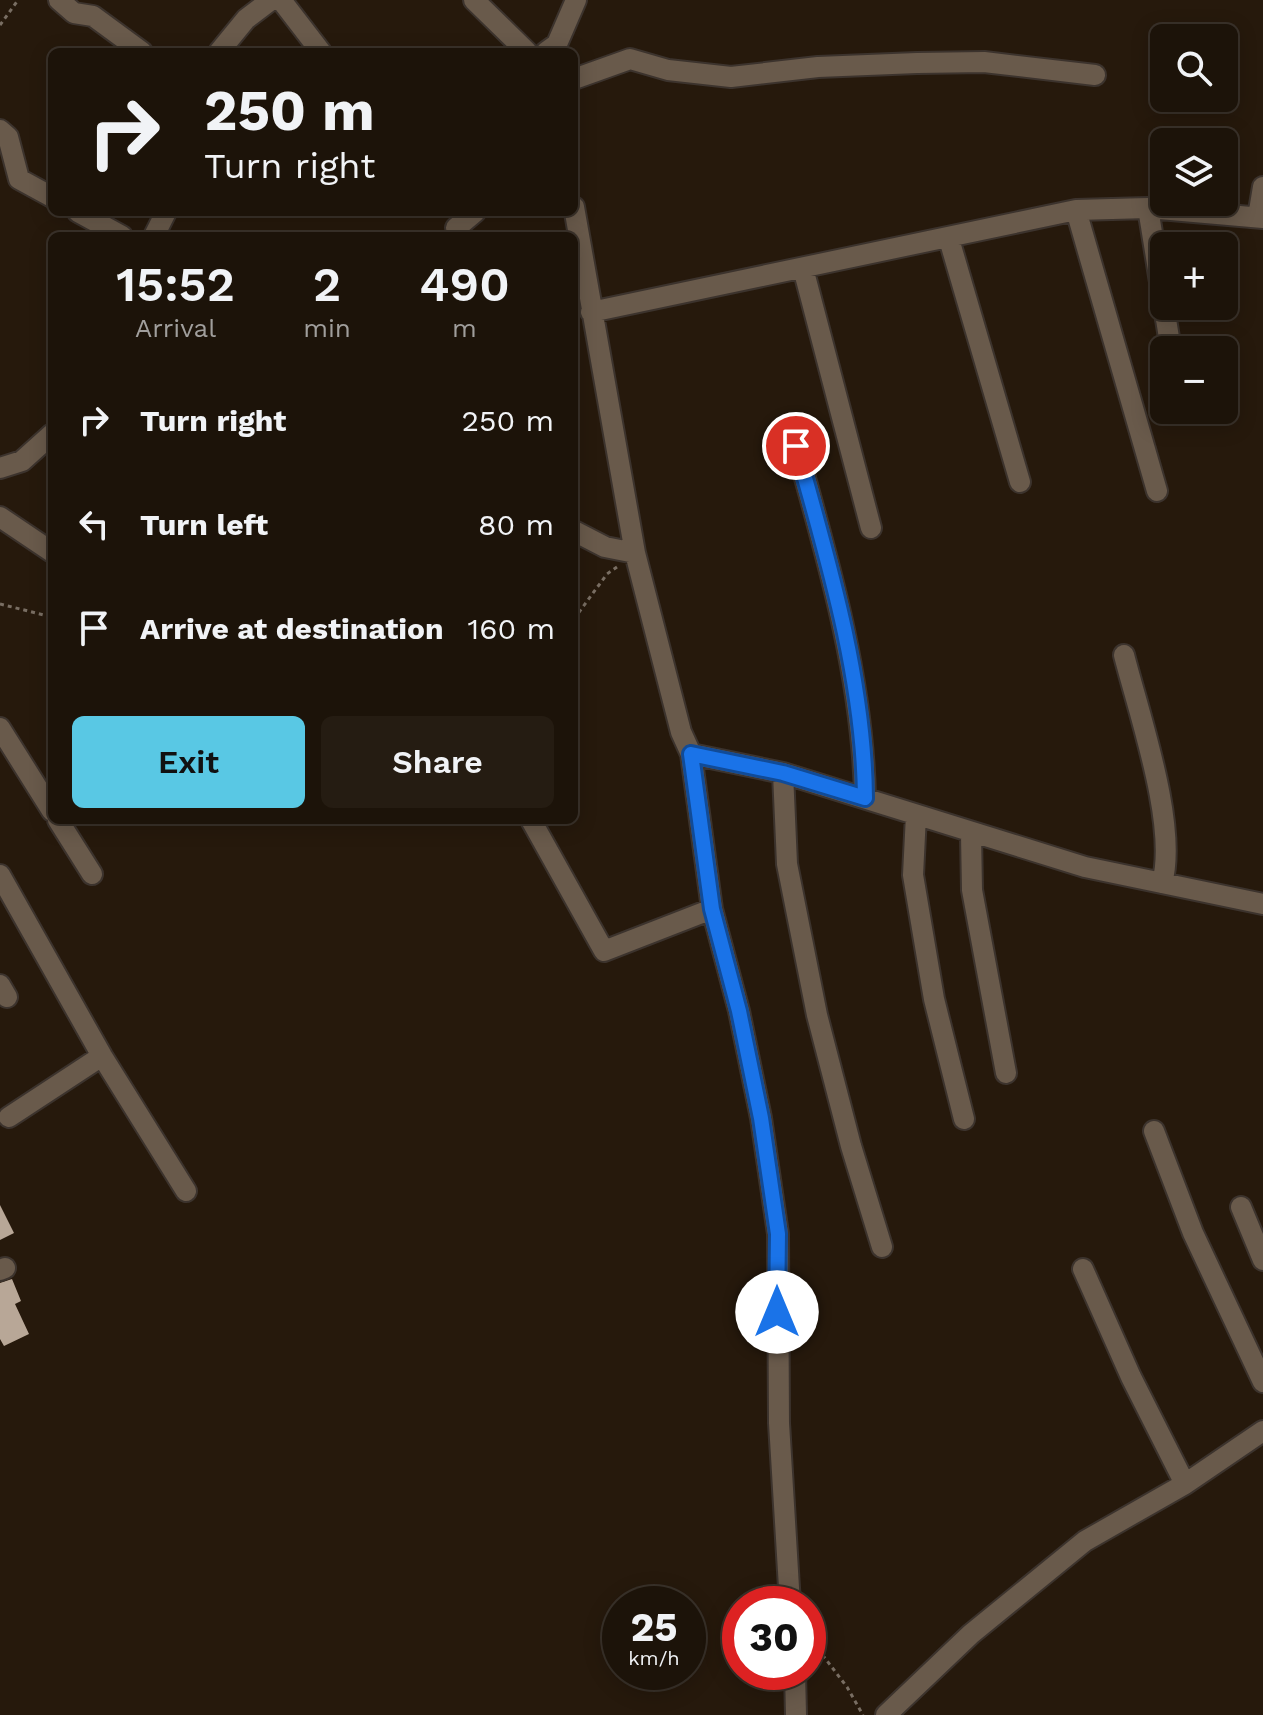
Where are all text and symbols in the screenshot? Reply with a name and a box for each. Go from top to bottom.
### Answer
map controls [1150,24,1238,424]
button: search [1150,24,1238,112]
text: 250 m [204,78,375,144]
icon: right [72,80,176,184]
button: layers [1150,128,1238,216]
text: Turn right [204,145,375,187]
button: + [1150,232,1238,320]
text: 15:52 [116,256,235,313]
text: 2 [313,256,341,313]
text: 490 [419,256,510,313]
text: Arrival [135,313,216,343]
text: min [303,313,351,343]
text: m [452,313,477,343]
button: − [1150,336,1238,424]
icon: right [72,398,116,442]
text: Turn right [140,403,286,438]
text: 250 m [462,403,554,438]
pin [762,412,830,480]
icon: arrive [774,424,818,468]
icon: left [72,502,116,546]
text: Turn left [140,507,268,542]
text: 80 m [478,507,554,542]
icon: arrive [72,606,116,650]
text: Arrive at destination [140,611,444,646]
text: 160 m [468,611,555,646]
button: Exit [72,716,305,808]
button: Share [321,716,554,808]
position arrow [735,1270,819,1354]
speed limit sign: 30 [722,1586,826,1690]
text: 25 [630,1604,678,1651]
text: km/h [628,1646,680,1670]

